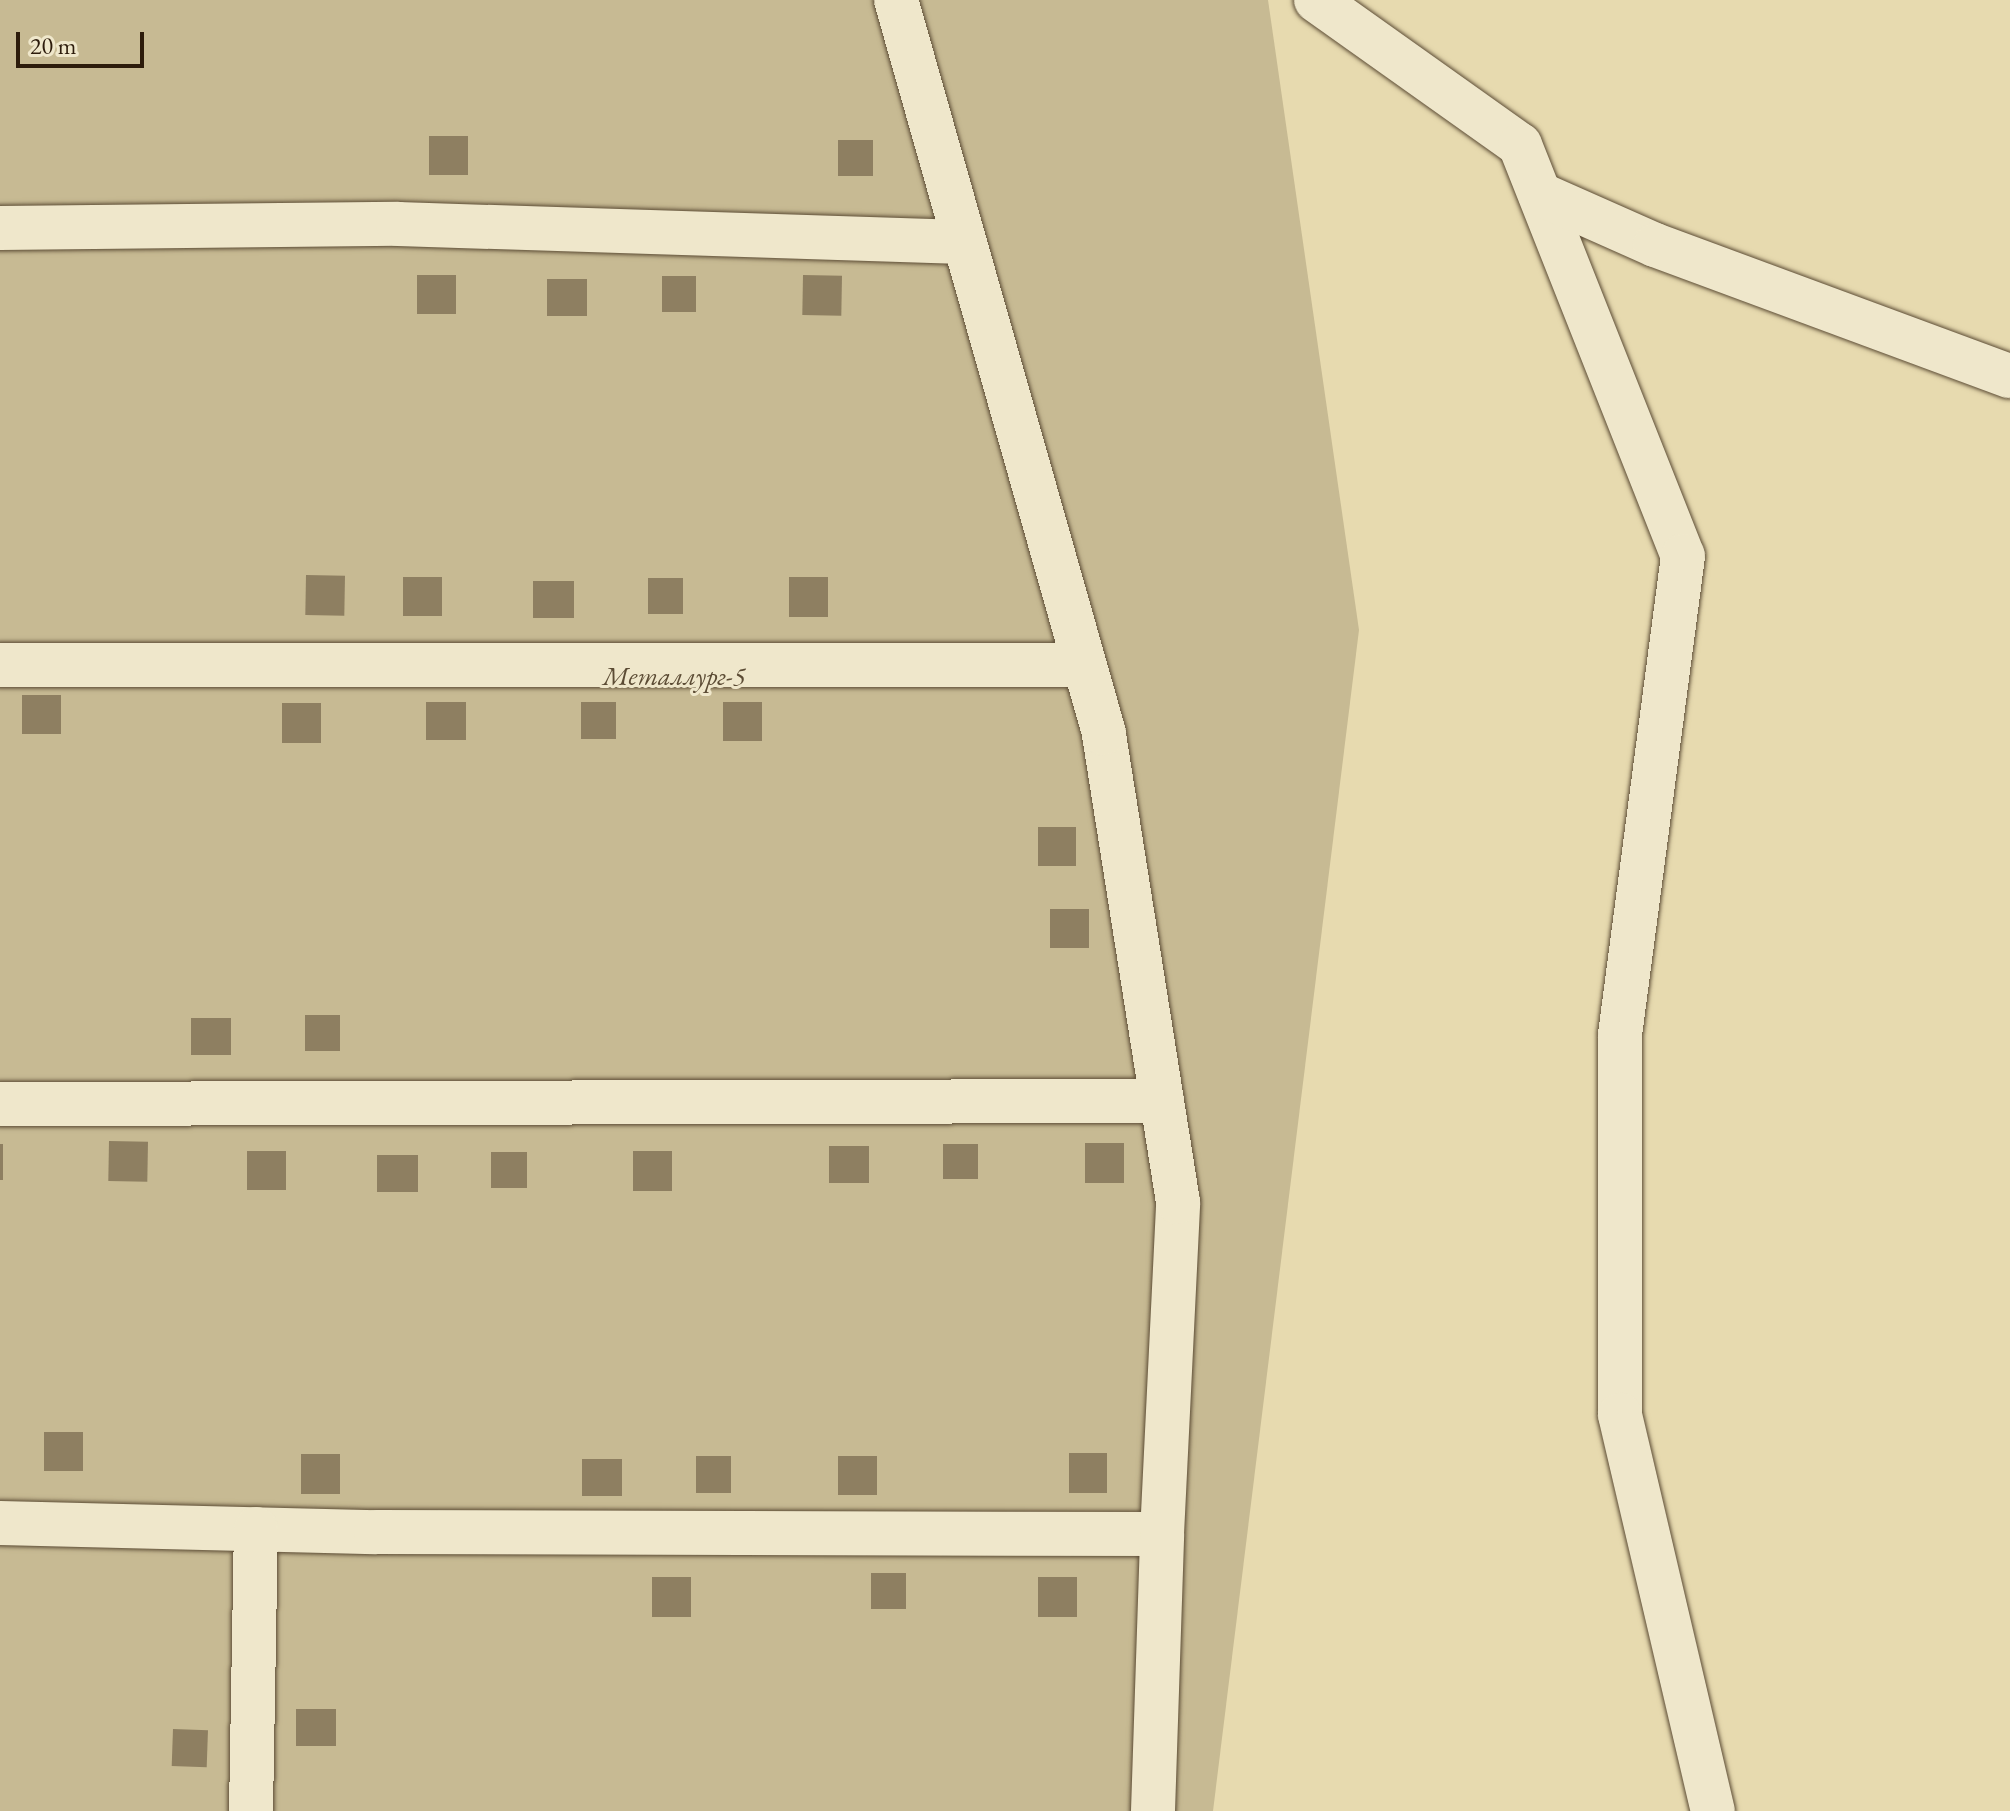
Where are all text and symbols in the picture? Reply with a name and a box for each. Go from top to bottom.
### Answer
scale bar [20,16,148,66]
text: 20 m [30,30,77,61]
park label: Металлург-5 [603,661,745,693]

